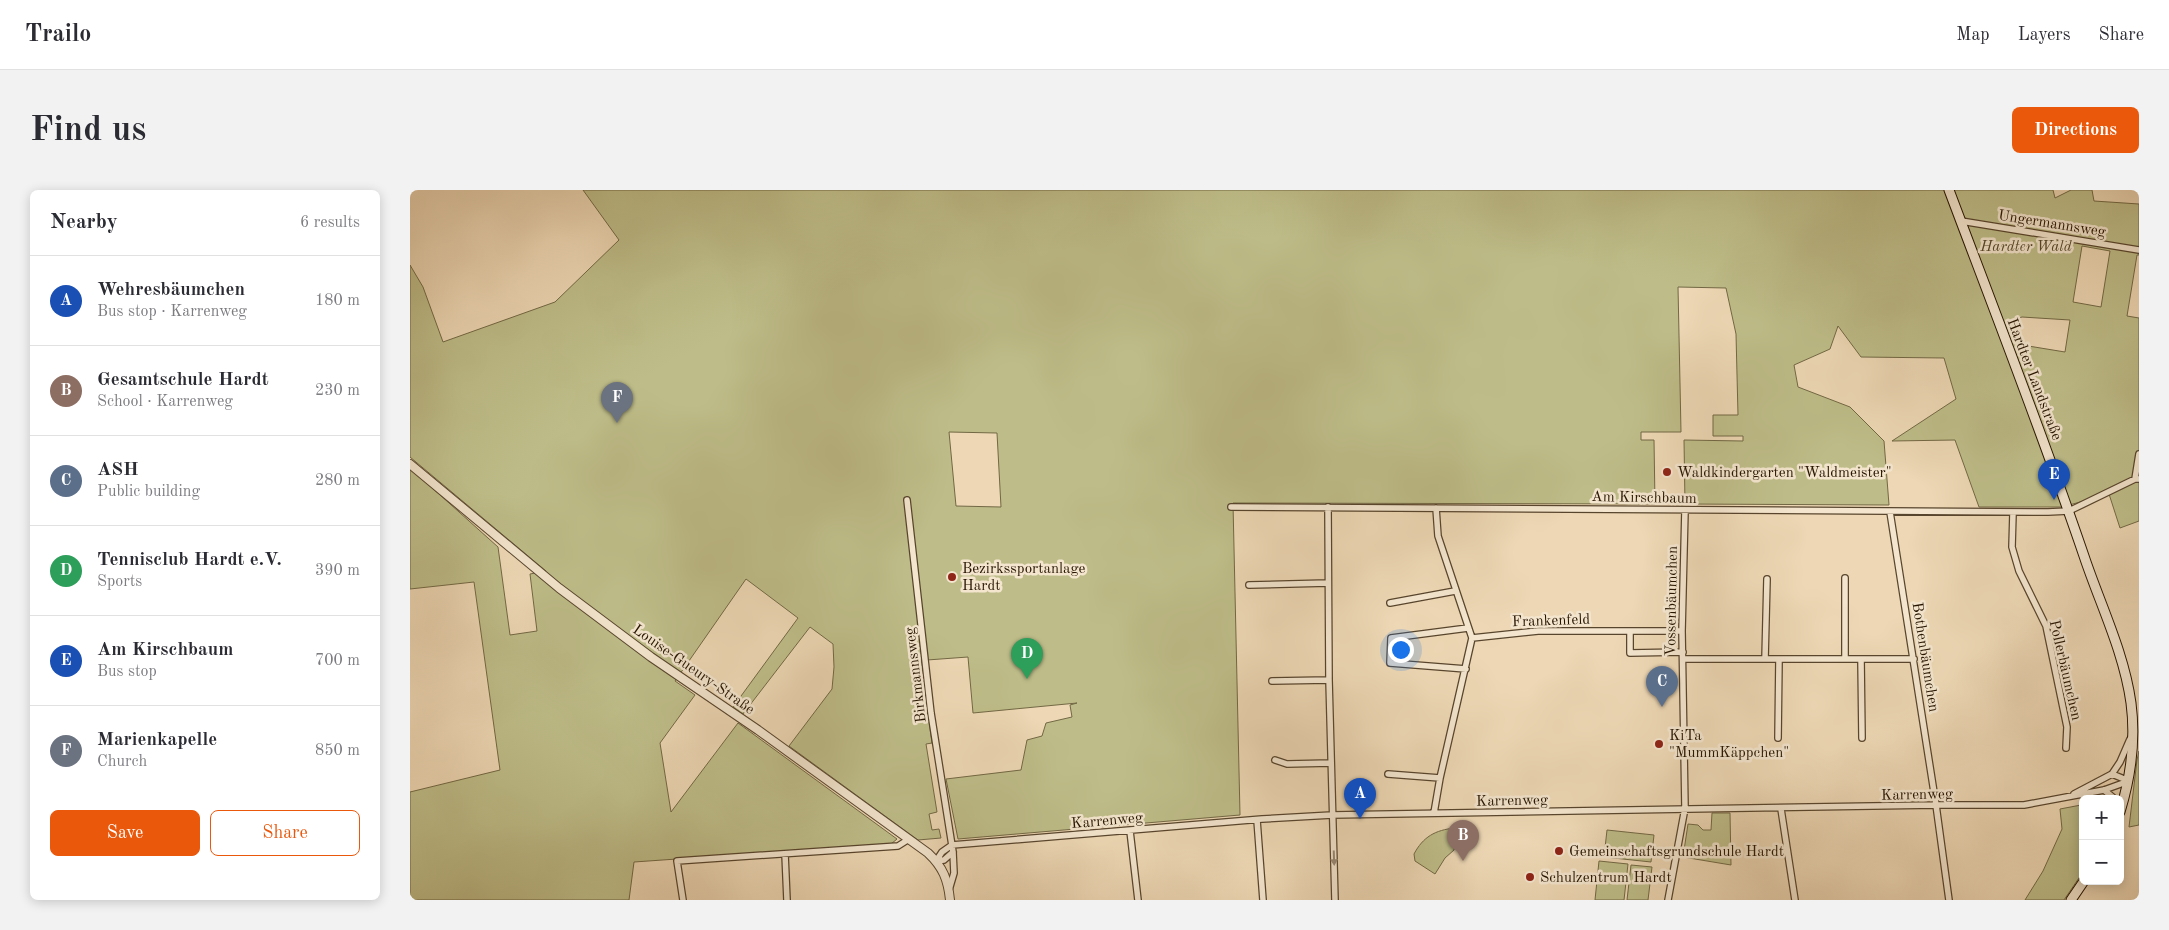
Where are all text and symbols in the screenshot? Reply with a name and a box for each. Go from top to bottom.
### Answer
text: Trailo [25,23,91,47]
text: Map [1956,26,1990,44]
text: Layers [2018,26,2070,44]
text: Share [2098,26,2144,44]
button: Directions [2012,107,2139,153]
text: Find us [30,113,146,148]
street label: Ungermannsweg [1997,209,2107,240]
text: Nearby [50,212,118,233]
text: 6 results [300,215,360,231]
park label: Hardter Wald [1979,240,2073,255]
text: Wehresbäumchen [97,281,245,300]
text: A [60,293,72,309]
text: 180 m [315,293,360,309]
text: Bus stop · Karrenweg [97,304,247,320]
street label: Hardter Landstraße [2003,317,2064,443]
text: Gesamtschule Hardt [97,371,269,390]
pin: F [601,382,633,423]
text: B [60,383,72,399]
text: 230 m [315,383,360,399]
text: School · Karrenweg [97,394,233,410]
pin: E [2038,459,2070,500]
text: ASH [97,461,139,480]
marker: Waldkindergarten "Waldmeister" [1661,466,1673,478]
place label: Waldkindergarten "Waldmeister" [1677,466,1892,481]
text: C [61,473,71,489]
text: 280 m [315,473,360,489]
text: Public building [97,484,200,500]
street label: Am Kirschbaum [1591,490,1697,507]
street label: Vossenbäumchen [1664,546,1681,656]
text: Tennisclub Hardt e.V. [97,551,282,570]
place label: Bezirkssportanlage Hardt [962,562,1086,594]
text: D [60,563,72,579]
text: 390 m [315,563,360,579]
marker: Bezirkssportanlage Hardt [946,571,958,583]
text: Sports [97,574,142,590]
street label: Bothenbäumchen [1908,601,1941,713]
street label: Frankenfeld [1512,613,1591,630]
street label: Pollerbäumchen [2046,619,2083,722]
street label: Louise-Gueury-Straße [630,623,757,718]
street label: Birkmannsweg [903,626,930,724]
your location [1388,637,1414,663]
pin: D [1011,638,1043,679]
text: Am Kirschbaum [97,641,233,660]
text: E [60,653,72,669]
text: 700 m [315,653,360,669]
text: Bus stop [97,664,157,680]
pin: C [1646,666,1678,707]
place label: KiTa "MummKäppchen" [1669,729,1789,761]
text: Marienkapelle [97,731,217,750]
marker: KiTa "MummKäppchen" [1653,738,1665,750]
text: F [61,743,71,759]
text: 850 m [315,743,360,759]
text: Church [97,754,147,770]
pin: A [1344,778,1376,819]
street label: Karrenweg [1881,787,1953,804]
street label: Karrenweg [1476,793,1548,810]
map controls [2079,795,2124,885]
button: + [2079,795,2124,840]
button: Save [50,810,200,856]
button: Share [210,810,360,856]
street label: Karrenweg [1071,811,1144,832]
pin: B [1447,820,1479,861]
button: − [2079,840,2124,885]
marker: Gemeinschaftsgrundschule Hardt [1553,845,1565,857]
place label: Gemeinschaftsgrundschule Hardt [1569,845,1784,860]
one-way arrow [1330,850,1338,866]
marker: Schulzentrum Hardt [1524,871,1536,883]
place label: Schulzentrum Hardt [1540,871,1672,886]

